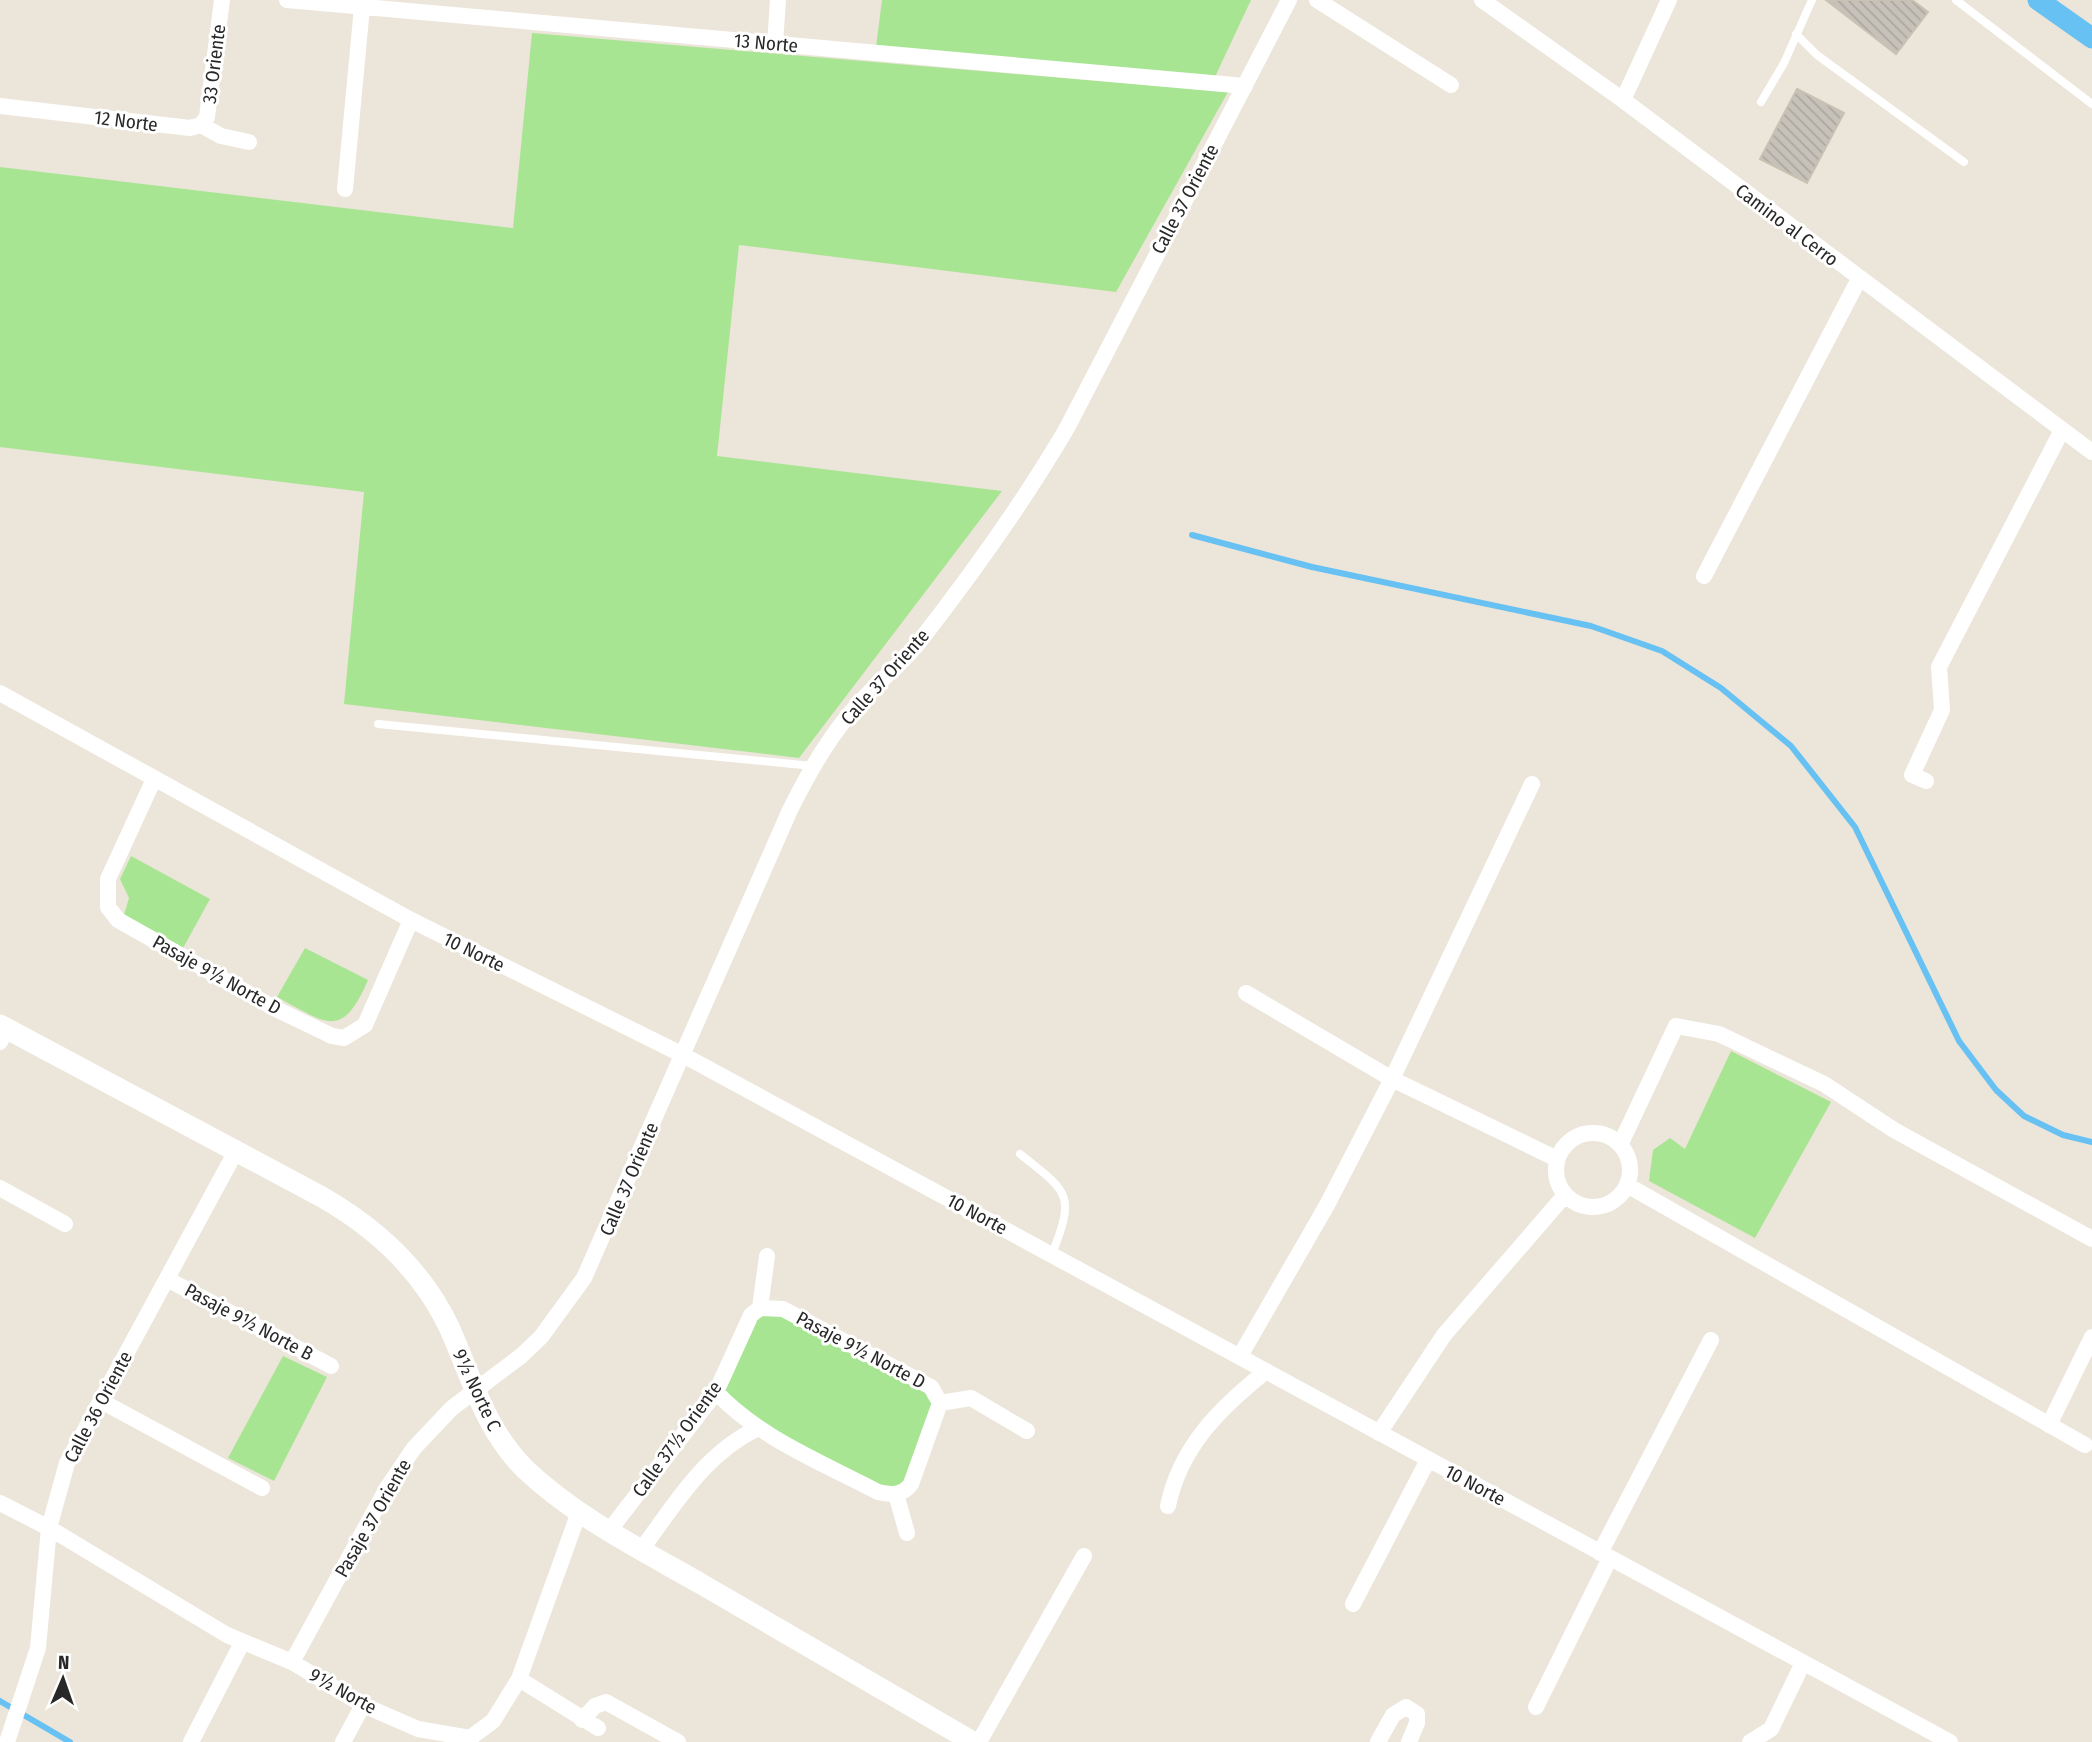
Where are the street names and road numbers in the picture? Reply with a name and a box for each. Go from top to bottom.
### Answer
street label: 33 Oriente [198,23,230,105]
street label: 13 Norte [733,29,799,57]
street label: 12 Norte [93,106,159,136]
street label: Calle 37 Oriente [1146,140,1224,258]
street label: Camino al Cerro [1731,179,1843,271]
street label: Calle 37 Oriente [836,624,934,730]
street label: 10 Norte [440,927,508,977]
street label: Pasaje 9½ Norte D [149,930,285,1020]
street label: Calle 37 Oriente [595,1119,663,1239]
street label: 10 Norte [943,1189,1011,1239]
street label: Pasaje 9½ Norte B [181,1278,317,1366]
street label: Pasaje 9½ Norte D [793,1306,929,1394]
street label: 9½ Norte C [448,1345,506,1435]
street label: Calle 36 Oriente [59,1347,137,1467]
street label: Calle 37½ Oriente [627,1377,727,1501]
street label: Pasaje 37 Oriente [330,1455,416,1581]
street label: 10 Norte [1441,1460,1509,1510]
street label: 9½ Norte [305,1663,381,1719]

